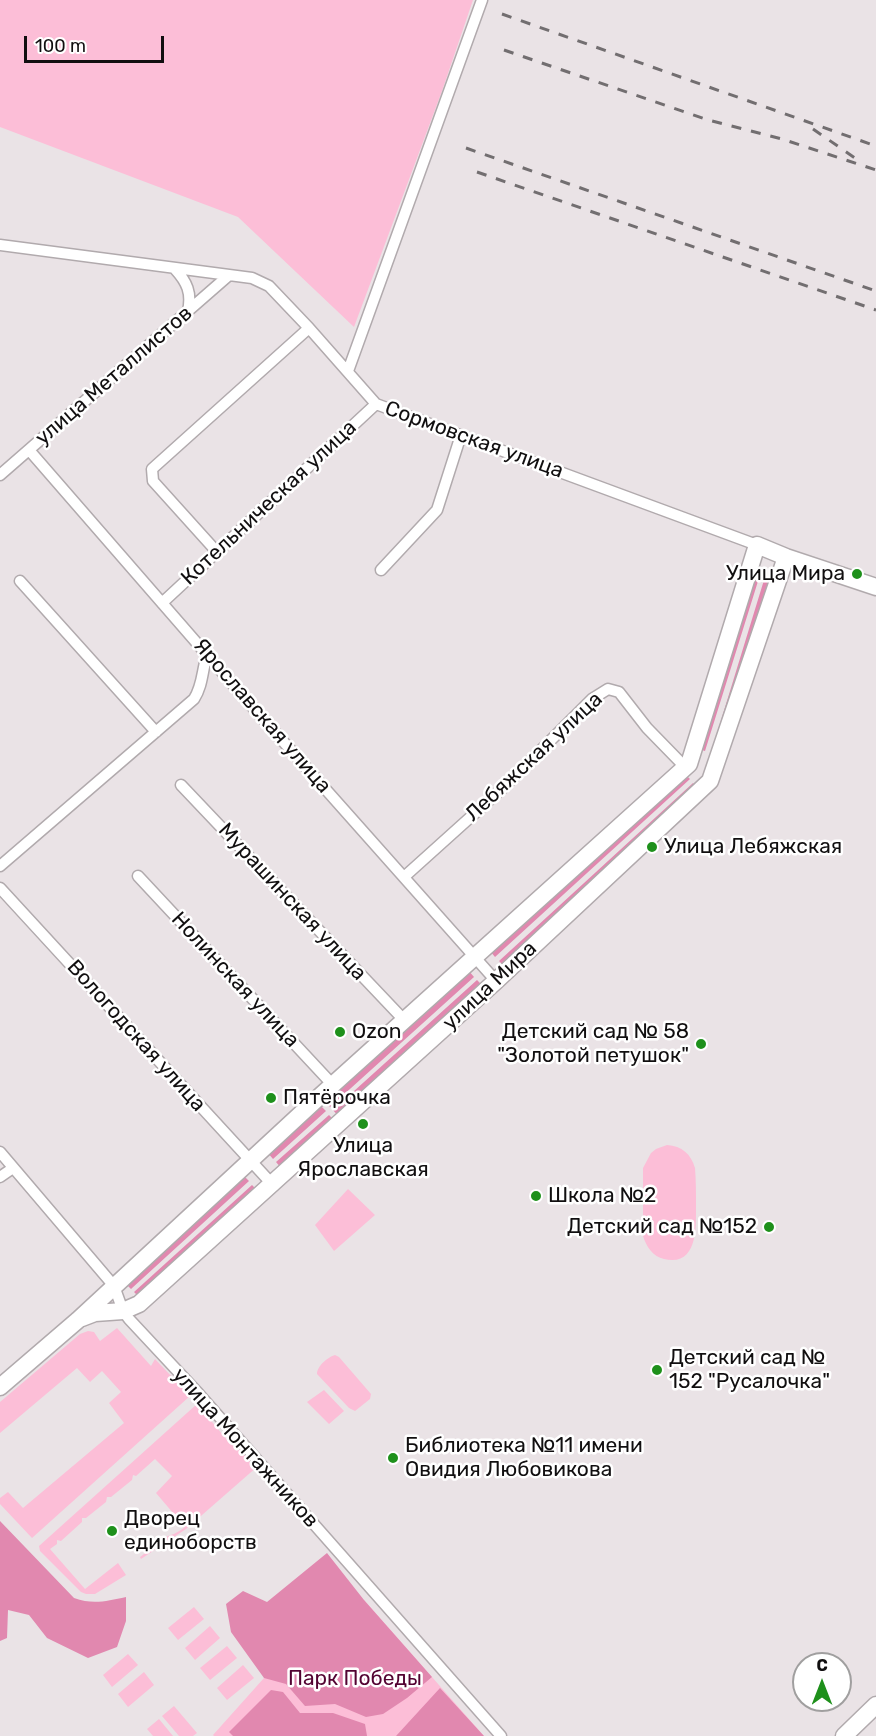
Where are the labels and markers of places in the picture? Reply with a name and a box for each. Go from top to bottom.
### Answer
place label: Улица Мира [726,561,845,587]
marker: Улица Мира [850,567,864,581]
place label: Улица Лебяжская [664,834,842,860]
marker: Улица Лебяжская [645,840,659,854]
place label: Ozon [352,1019,402,1045]
place label: Детский сад № 58 "Золотой петушок" [497,1019,689,1069]
marker: Ozon [333,1025,347,1039]
marker: Детский сад № 58 "Золотой петушок" [694,1037,708,1051]
place label: Пятёрочка [283,1085,391,1111]
marker: Пятёрочка [264,1091,278,1105]
marker: Улица Ярославская [356,1117,370,1131]
place label: Улица Ярославская [297,1133,429,1183]
place label: Школа №2 [548,1183,656,1209]
marker: Школа №2 [529,1189,543,1203]
place label: Детский сад №152 [567,1214,757,1240]
marker: Детский сад №152 [762,1220,776,1234]
place label: Детский сад № 152 "Русалочка" [669,1345,830,1395]
marker: Детский сад № 152 "Русалочка" [650,1363,664,1377]
place label: Библиотека №11 имени Овидия Любовикова [405,1433,643,1483]
marker: Библиотека №11 имени Овидия Любовикова [386,1451,400,1465]
place label: Дворец единоборств [124,1506,257,1556]
marker: Дворец единоборств [105,1524,119,1538]

